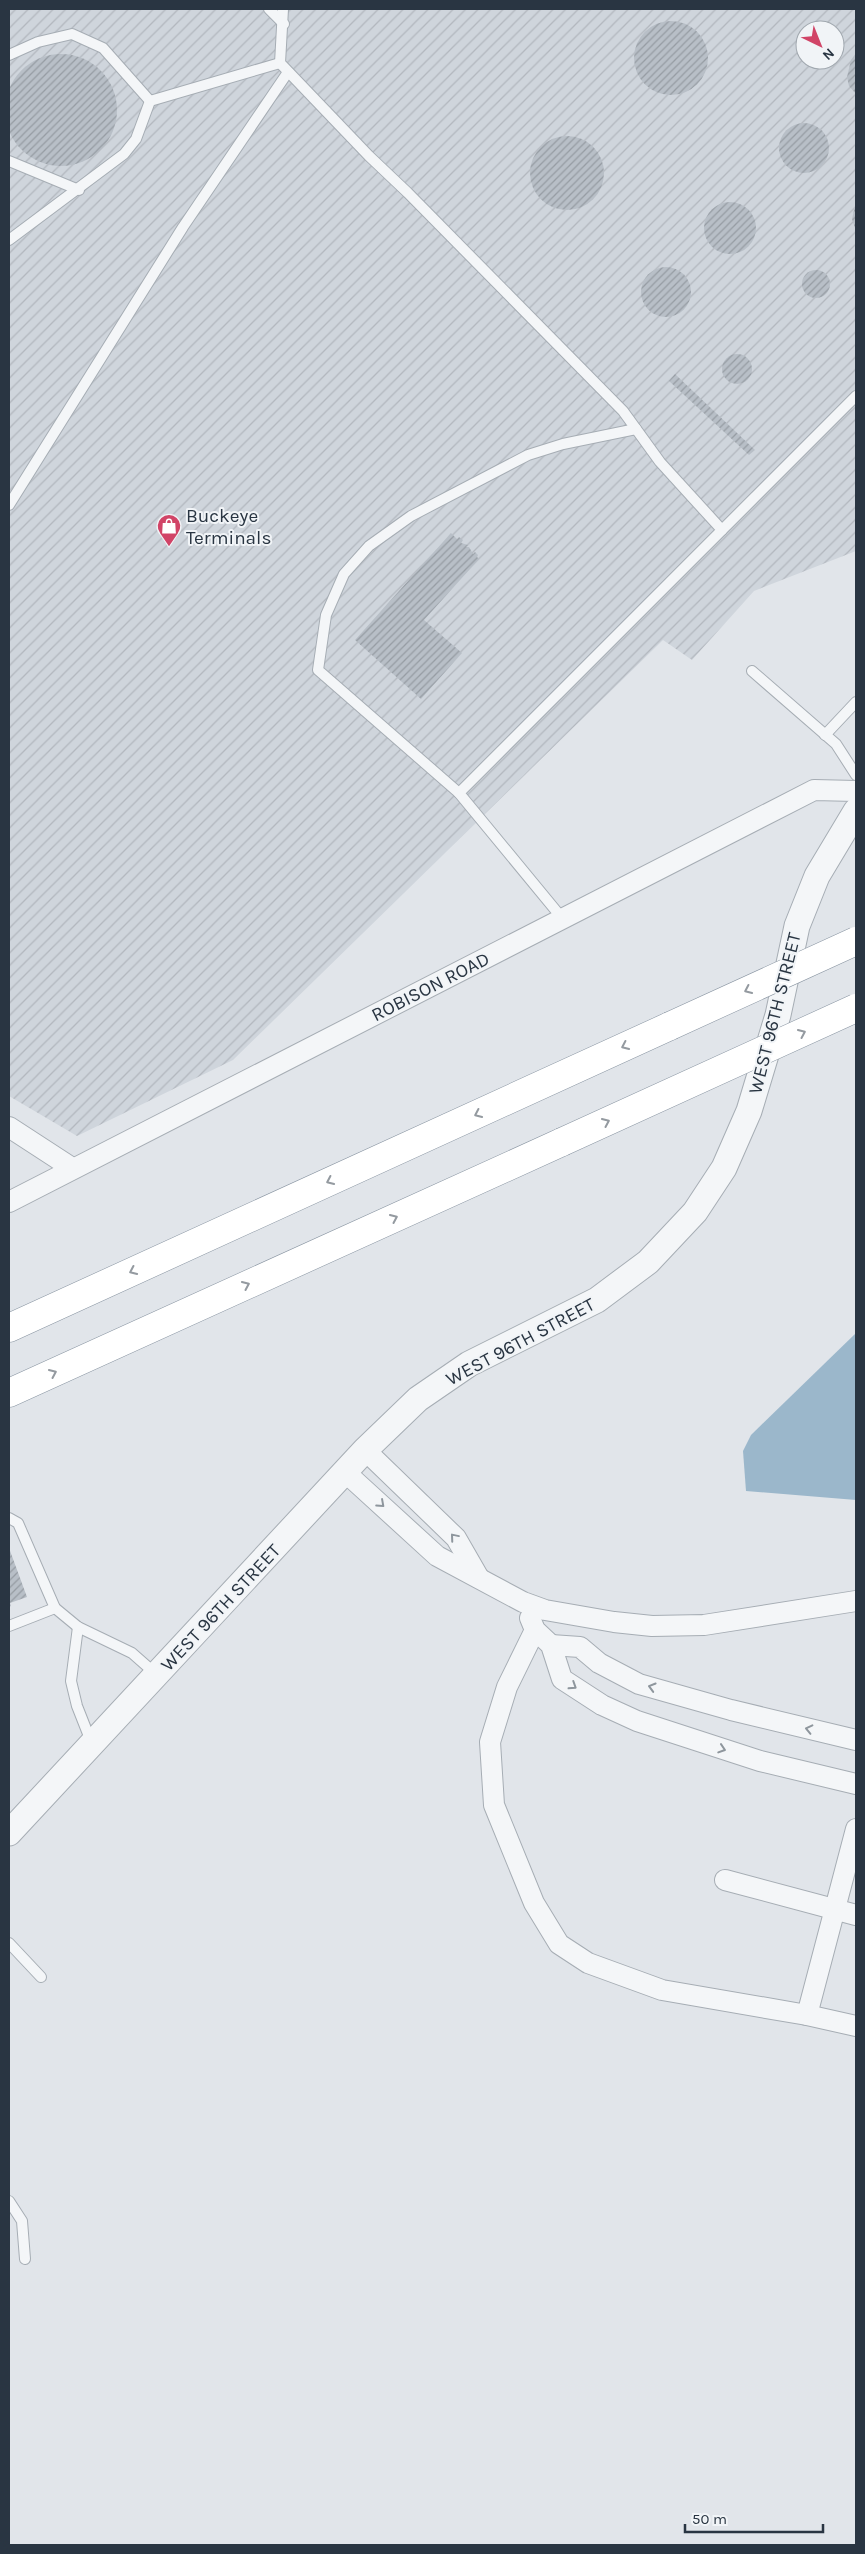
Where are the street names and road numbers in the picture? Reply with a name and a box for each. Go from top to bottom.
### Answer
street label: WEST 96TH STREET [744,930,806,1096]
street label: ROBISON ROAD [368,948,493,1026]
street label: WEST 96TH STREET [442,1293,599,1390]
street label: WEST 96TH STREET [156,1539,285,1676]

